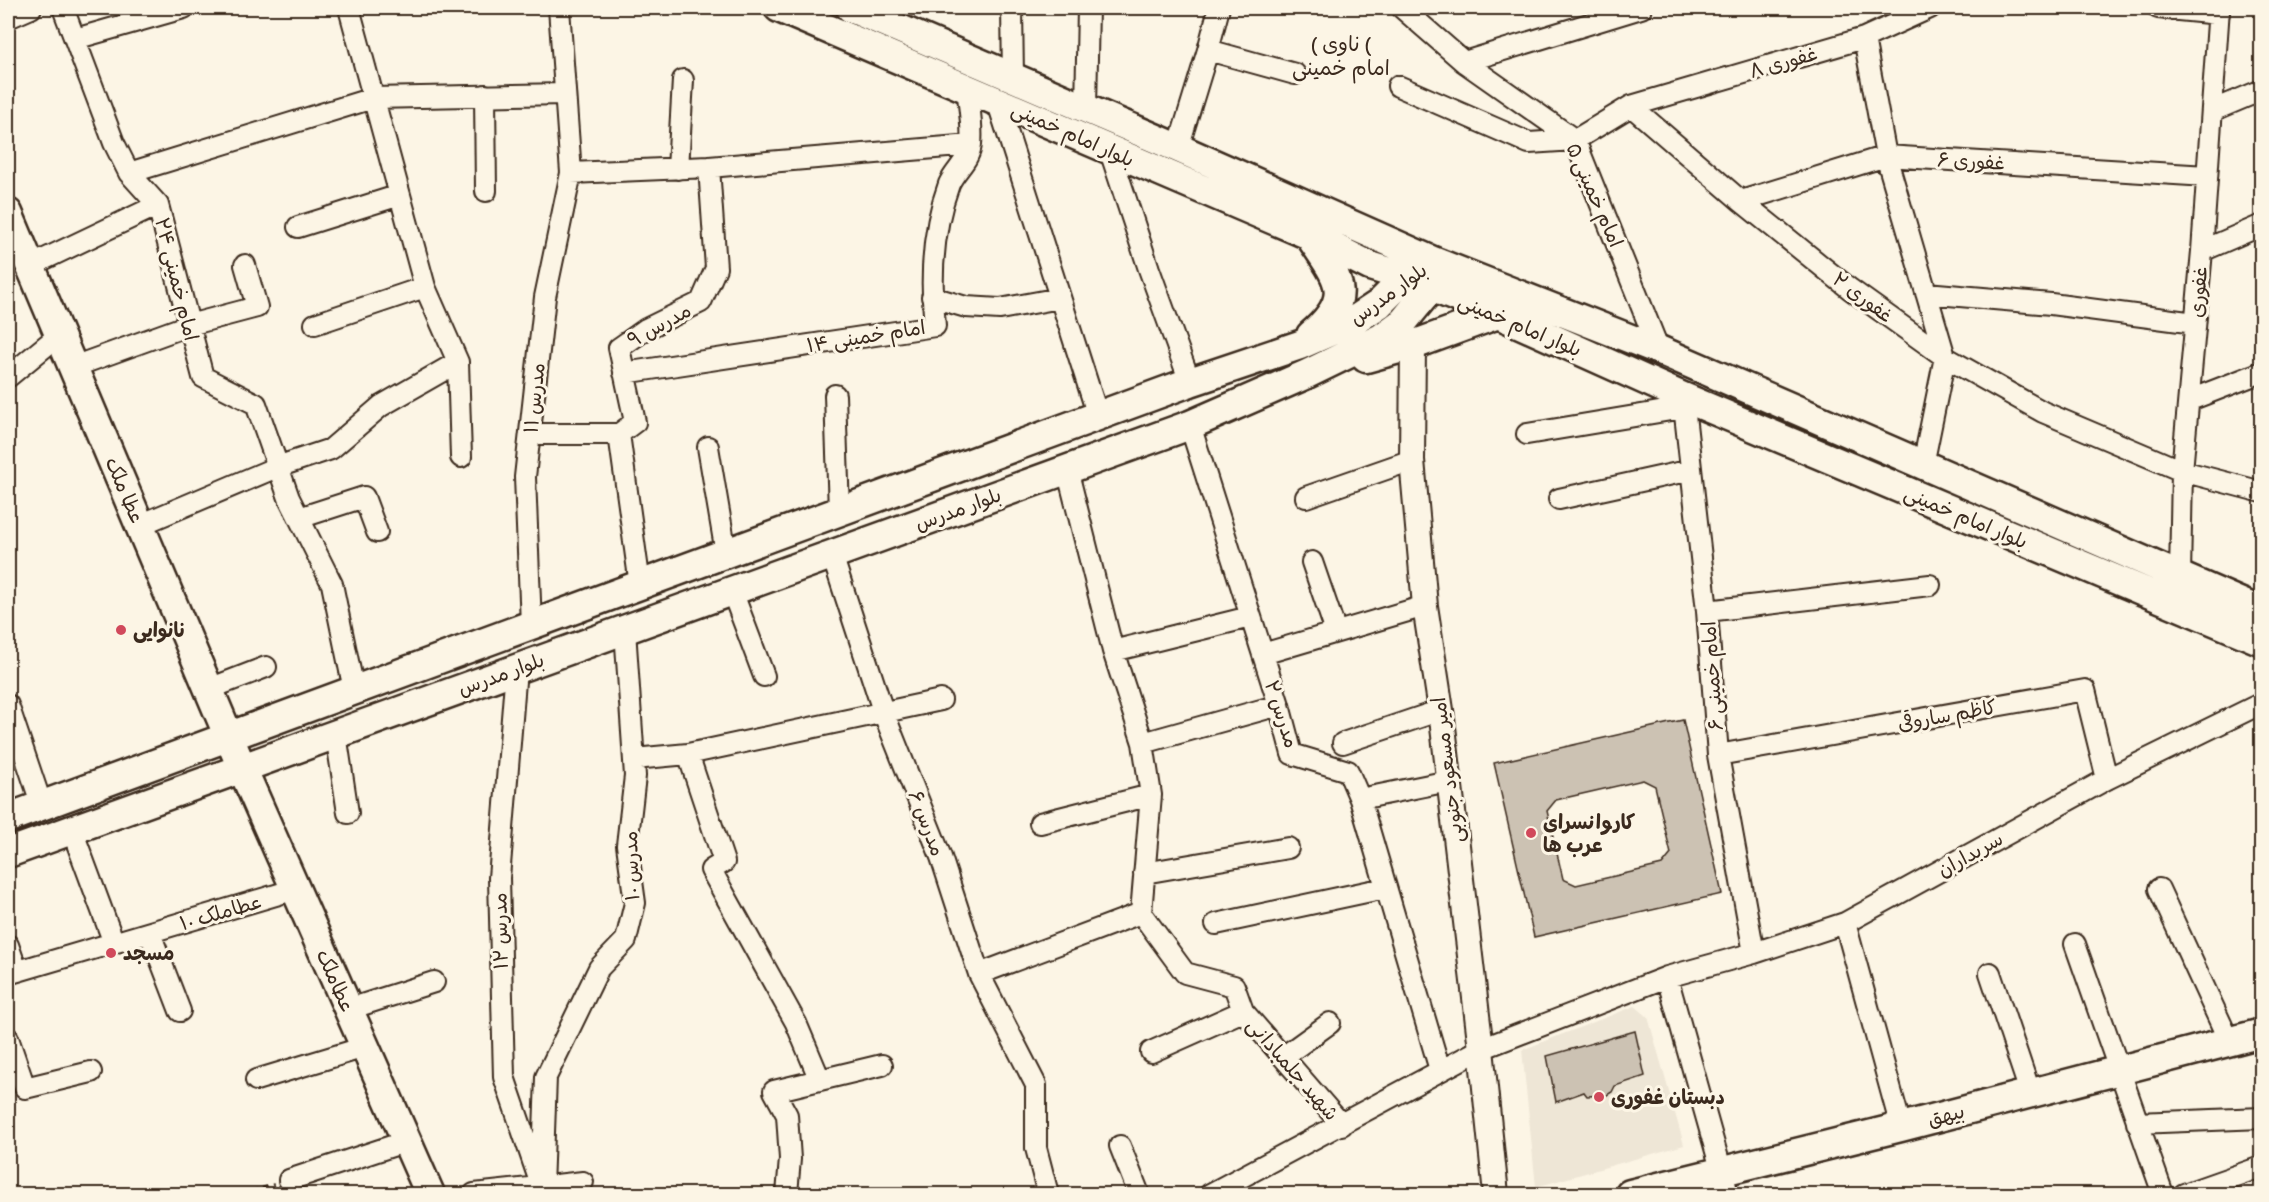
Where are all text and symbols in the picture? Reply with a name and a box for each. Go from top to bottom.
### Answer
district label: ( ناوی ( امام خمینی [1292,31,1390,84]
street label: غفوری ۸ [1746,41,1820,83]
street label: بلوار امام خمینی [1007,96,1138,174]
street label: امام خمینی ۵ [1559,139,1629,252]
street label: غفوری ۶ [1936,147,2006,175]
street label: امام خمینی ۲۴ [147,215,204,344]
street label: بلوار مدرس [1344,258,1432,330]
street label: غفوری [2184,265,2212,319]
street label: غفوری ۲ [1828,267,1898,327]
street label: بلوار امام خمینی [1454,288,1585,365]
street label: مدرس ۹ [623,298,695,352]
street label: امام خمینی ۱۴ [805,315,928,360]
street label: مدرس ۱۱ [518,361,550,435]
street label: عطا ملک [100,453,150,527]
street label: بلوار امام خمینی [1900,480,2031,557]
street label: بلوار مدرس [912,482,1004,536]
place label: نانوایی [133,618,186,643]
street label: امام خمینی ۶ [1696,620,1731,732]
marker: نانوایی [114,623,128,637]
street label: بلوار مدرس [455,647,547,701]
street label: مدرس ۲ [1260,677,1304,751]
street label: کاظم ساروقی [1896,694,1999,738]
street label: امیر مسعود جنوبی [1426,695,1470,844]
street label: مدرس ۶ [904,787,950,859]
place label: کاروانسرای عرب ها [1543,810,1635,858]
marker: کاروانسرای عرب ها [1524,826,1538,840]
street label: سربداران [1933,826,2007,882]
street label: مدرس ۱۰ [618,830,644,902]
street label: عطاملک ۱۰ [177,889,265,935]
street label: مدرس ۱۲ [487,892,513,970]
place label: مسجد [123,941,174,965]
marker: مسجد [104,946,118,960]
street label: عطاملک [311,946,361,1016]
street label: شهید جلمبادانی [1241,1013,1344,1126]
place label: دبستان غفوری [1611,1085,1725,1110]
marker: دبستان غفوری [1592,1090,1606,1104]
street label: بیهق [1925,1099,1967,1131]

